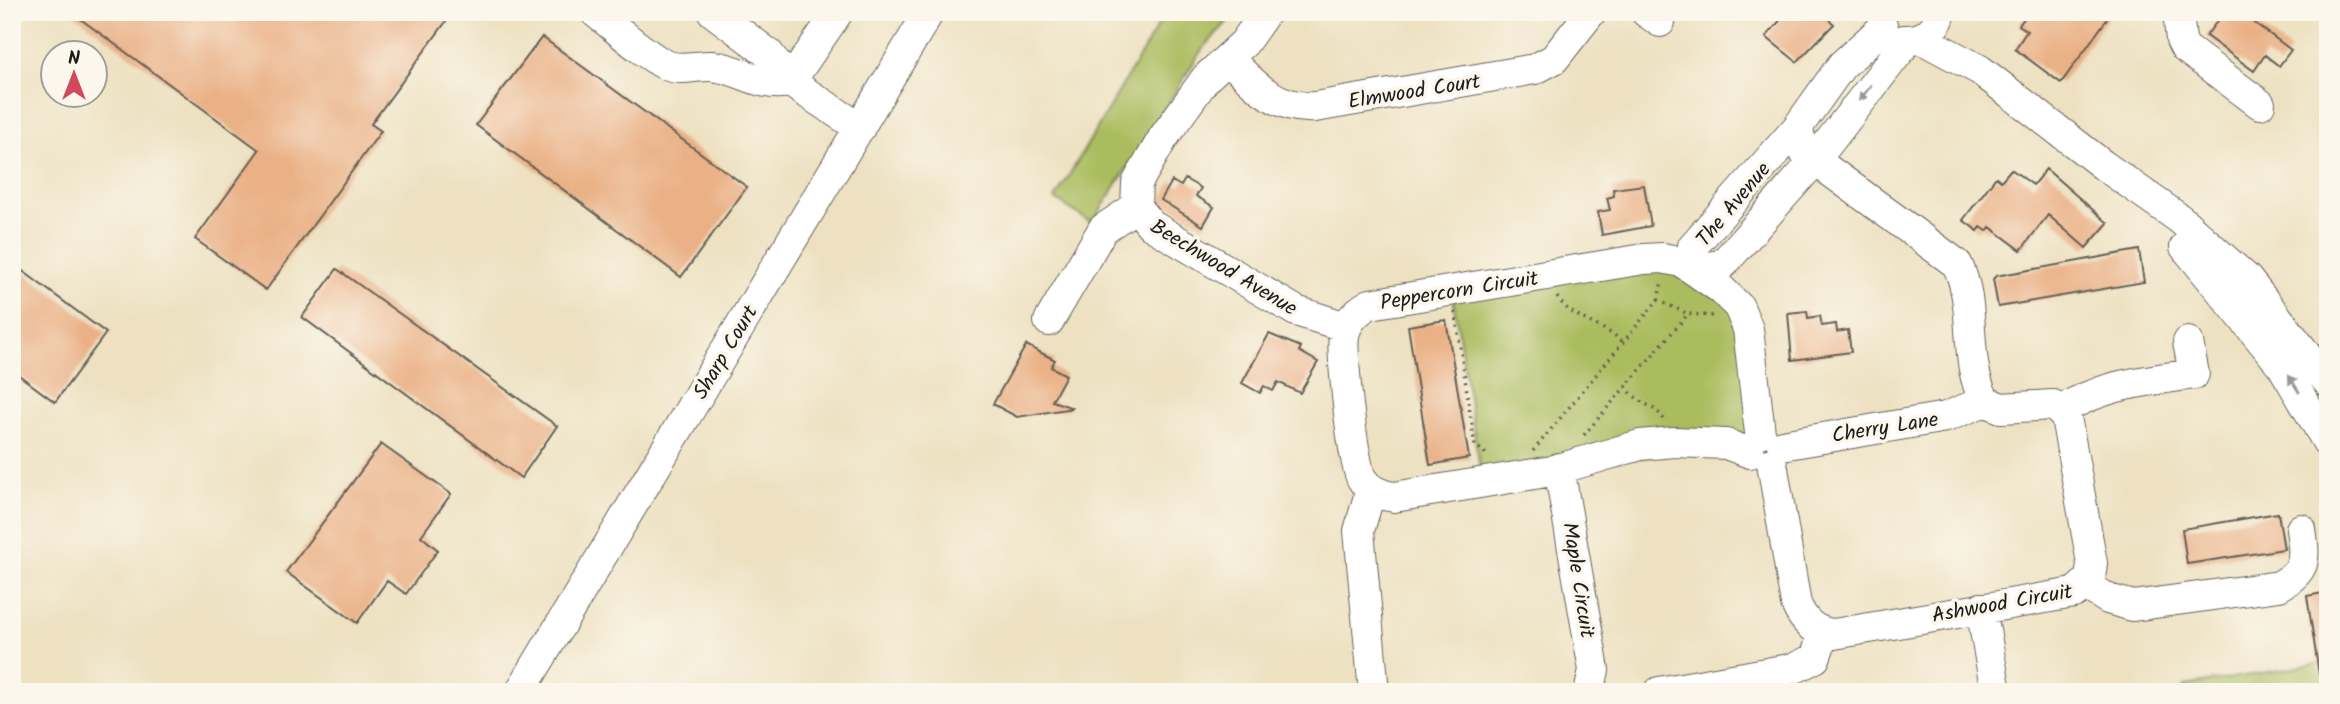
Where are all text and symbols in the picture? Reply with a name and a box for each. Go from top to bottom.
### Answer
north arrow [38,38,108,108]
text: N [68,44,80,74]
street label: Elmwood Court [1346,66,1484,119]
one-way arrow [1858,84,1872,102]
street label: The Avenue [1689,155,1780,255]
street label: Beechwood Avenue [1143,211,1304,326]
street label: Peppercorn Circuit [1378,263,1542,320]
street label: Sharp Court [685,299,768,406]
one-way arrow [2287,374,2300,394]
street label: Cherry Lane [1830,404,1941,453]
street label: Maple Circuit [1552,520,1603,641]
street label: Ashwood Circuit [1929,576,2076,633]

